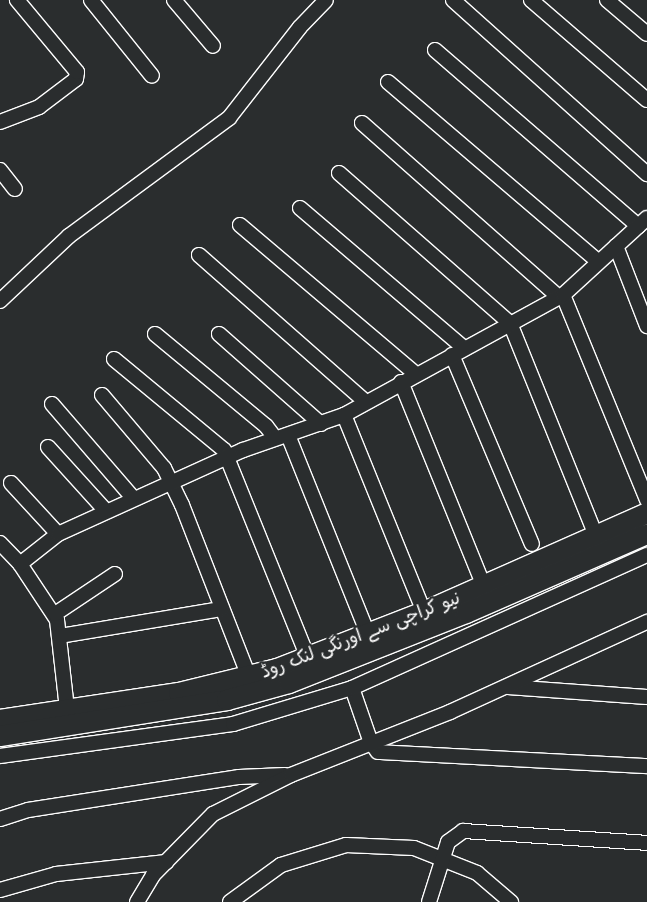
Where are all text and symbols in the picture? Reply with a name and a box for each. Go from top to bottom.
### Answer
street label: نیو کراچی سے اورنگی لنک روڈ [257,586,463,682]

